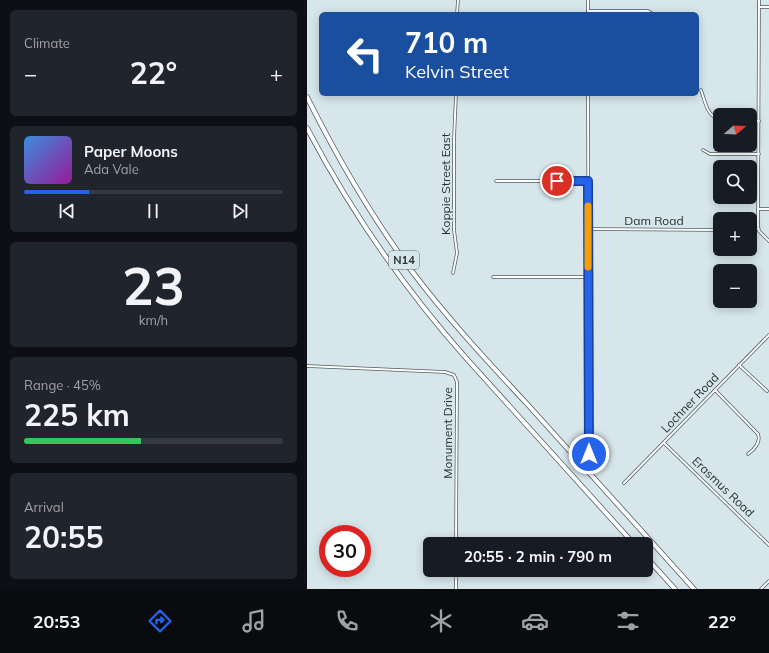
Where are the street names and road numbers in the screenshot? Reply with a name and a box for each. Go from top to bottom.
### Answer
street label: Koppie Street East [438,133,453,235]
street label: Dam Road [624,213,684,228]
road number: N14 [389,251,419,269]
street label: Lochner Road [658,370,722,435]
street label: Monument Drive [440,387,455,479]
street label: Erasmus Road [689,453,757,520]

